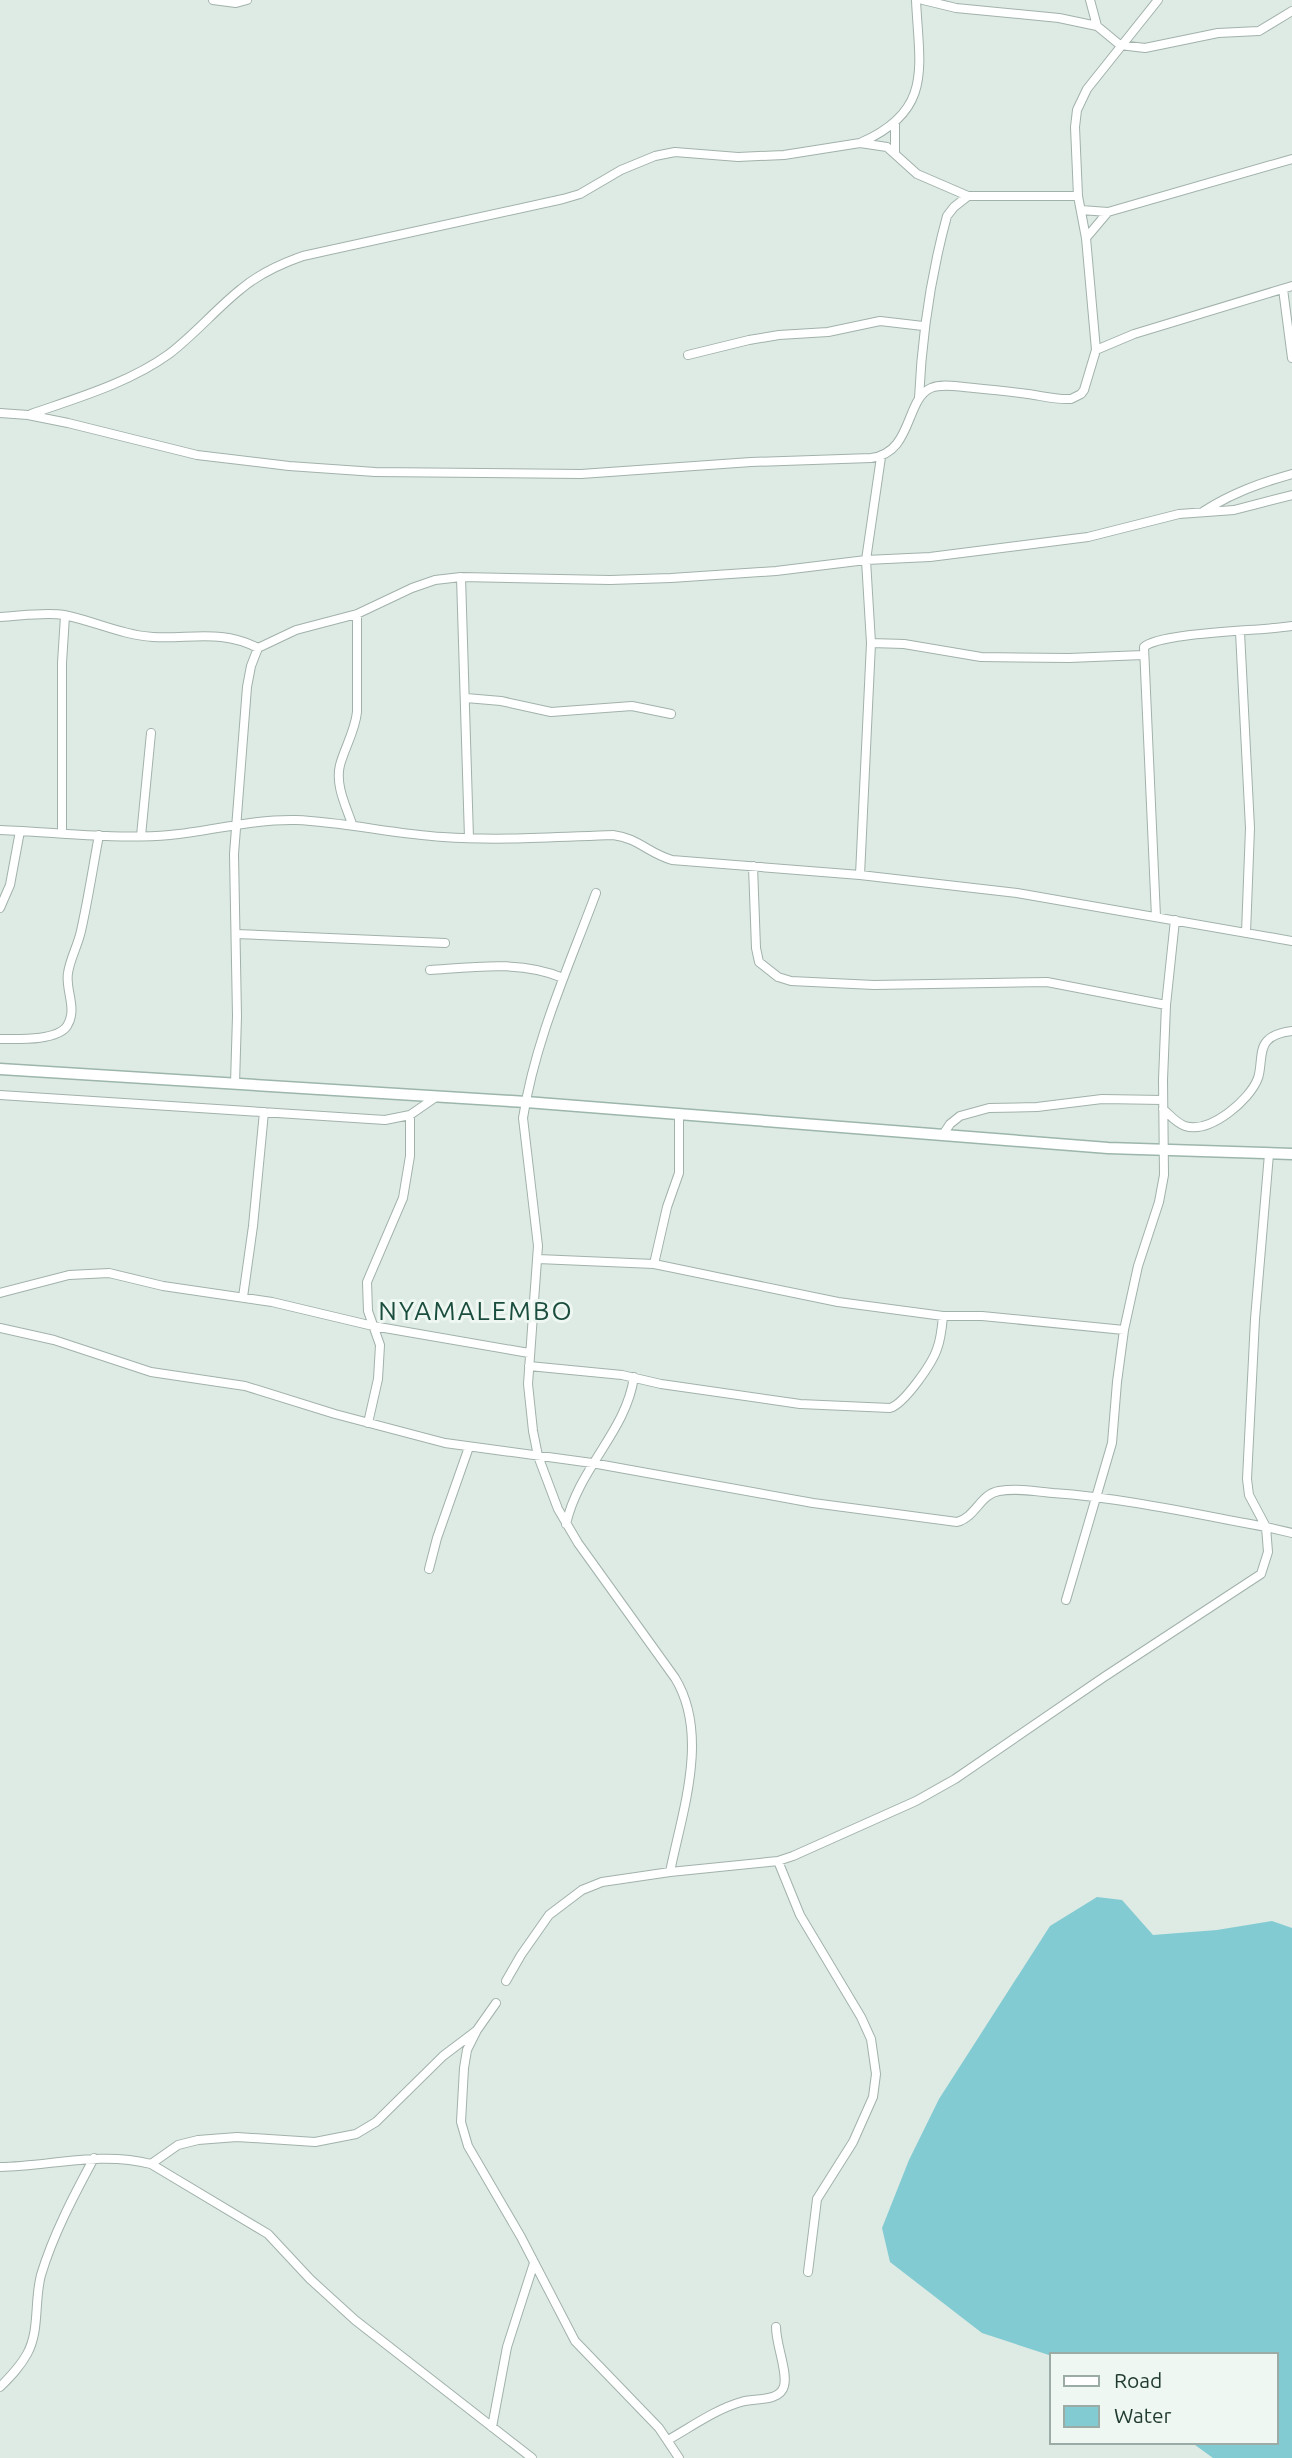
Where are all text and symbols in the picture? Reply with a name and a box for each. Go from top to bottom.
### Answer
district label: NYAMALEMBO [378,1296,574,1325]
legend [1050,2353,1278,2444]
text: Road [1114,2368,1162,2392]
text: Water [1114,2403,1172,2427]

